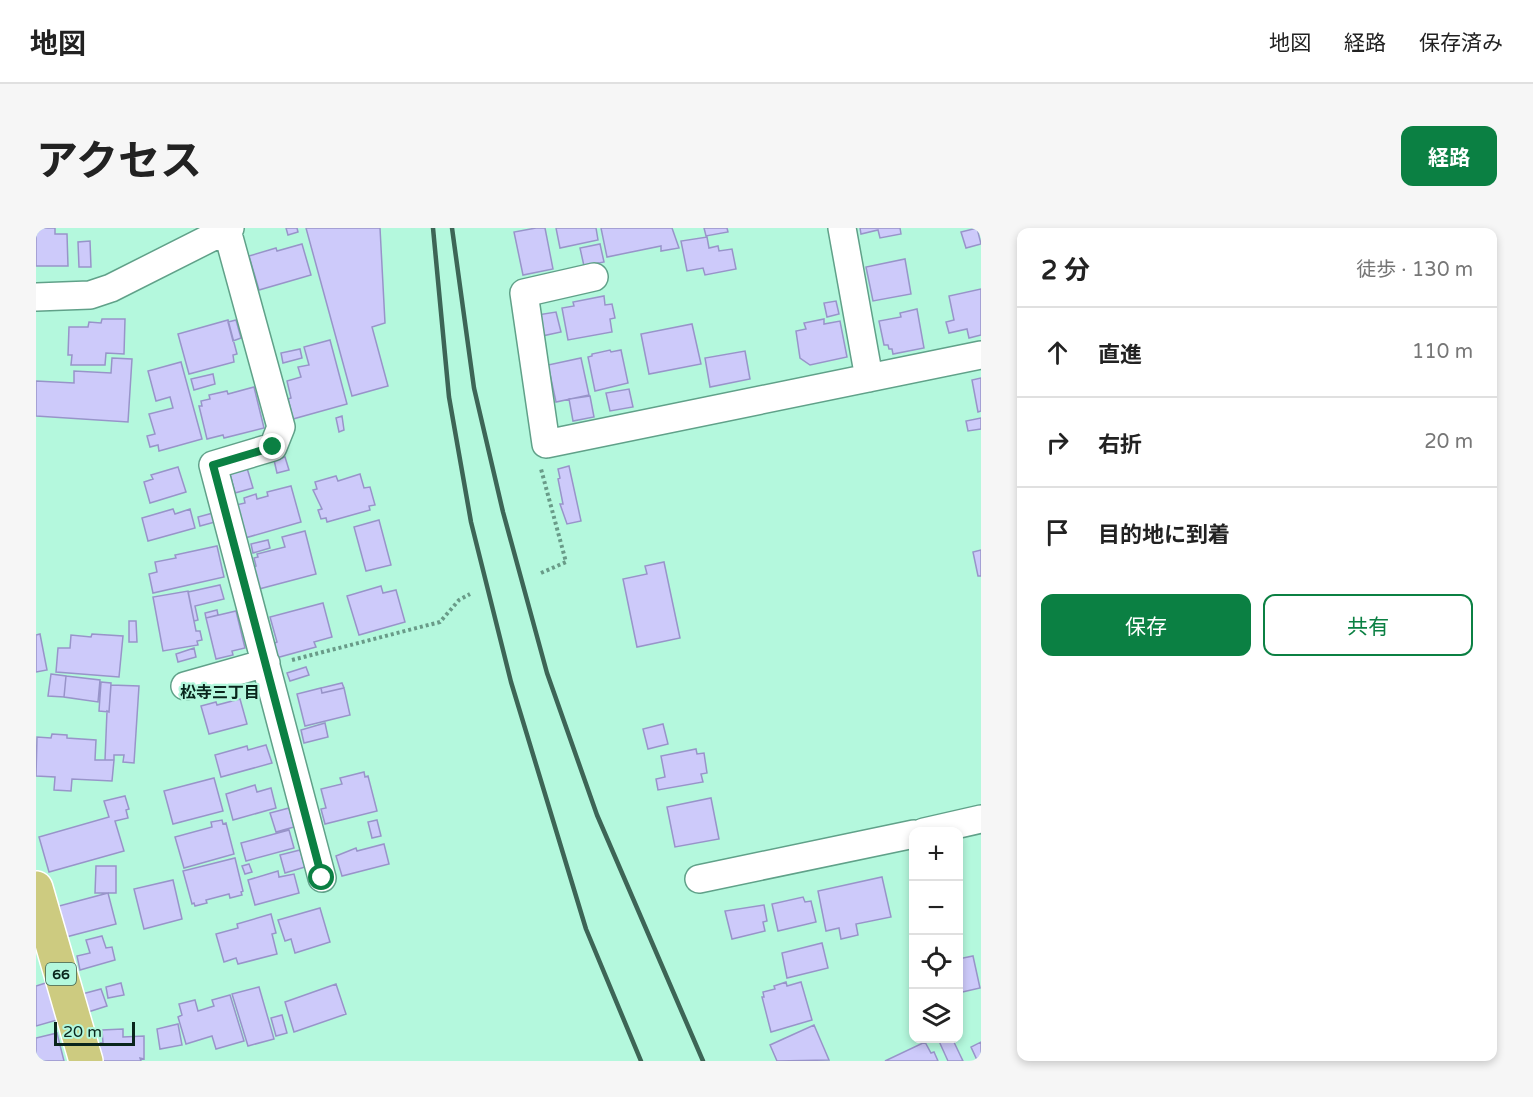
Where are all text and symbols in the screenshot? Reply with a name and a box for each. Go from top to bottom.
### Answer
text: 地図 [30,27,86,61]
text: 地図 [1269,31,1311,56]
text: 経路 [1344,31,1386,56]
text: 保存済み [1419,31,1503,56]
button: 経路 [1401,126,1497,186]
text: アクセス [36,136,202,187]
text: 2 分 [1041,255,1090,286]
text: 徒歩 · 130 m [1356,258,1473,282]
icon: ahead [1041,336,1074,369]
text: 110 m [1412,340,1473,364]
text: 直進 [1098,342,1142,368]
icon: right [1041,426,1074,459]
text: 20 m [1424,430,1473,454]
text: 右折 [1098,432,1142,458]
route end [259,433,285,459]
icon: arrive [1041,516,1074,549]
text: 目的地に到着 [1098,522,1230,548]
button: 保存 [1041,594,1251,656]
button: 共有 [1263,594,1473,656]
district label: 松寺三丁目 [180,683,260,703]
map controls [909,827,963,1043]
button: + [909,827,963,881]
route start [308,864,334,890]
button: − [909,881,963,935]
button: locate [909,935,963,989]
road number: 66 [46,963,76,985]
button: layers [909,989,963,1043]
scale bar [54,1019,135,1046]
text: 20 m [63,1022,102,1042]

